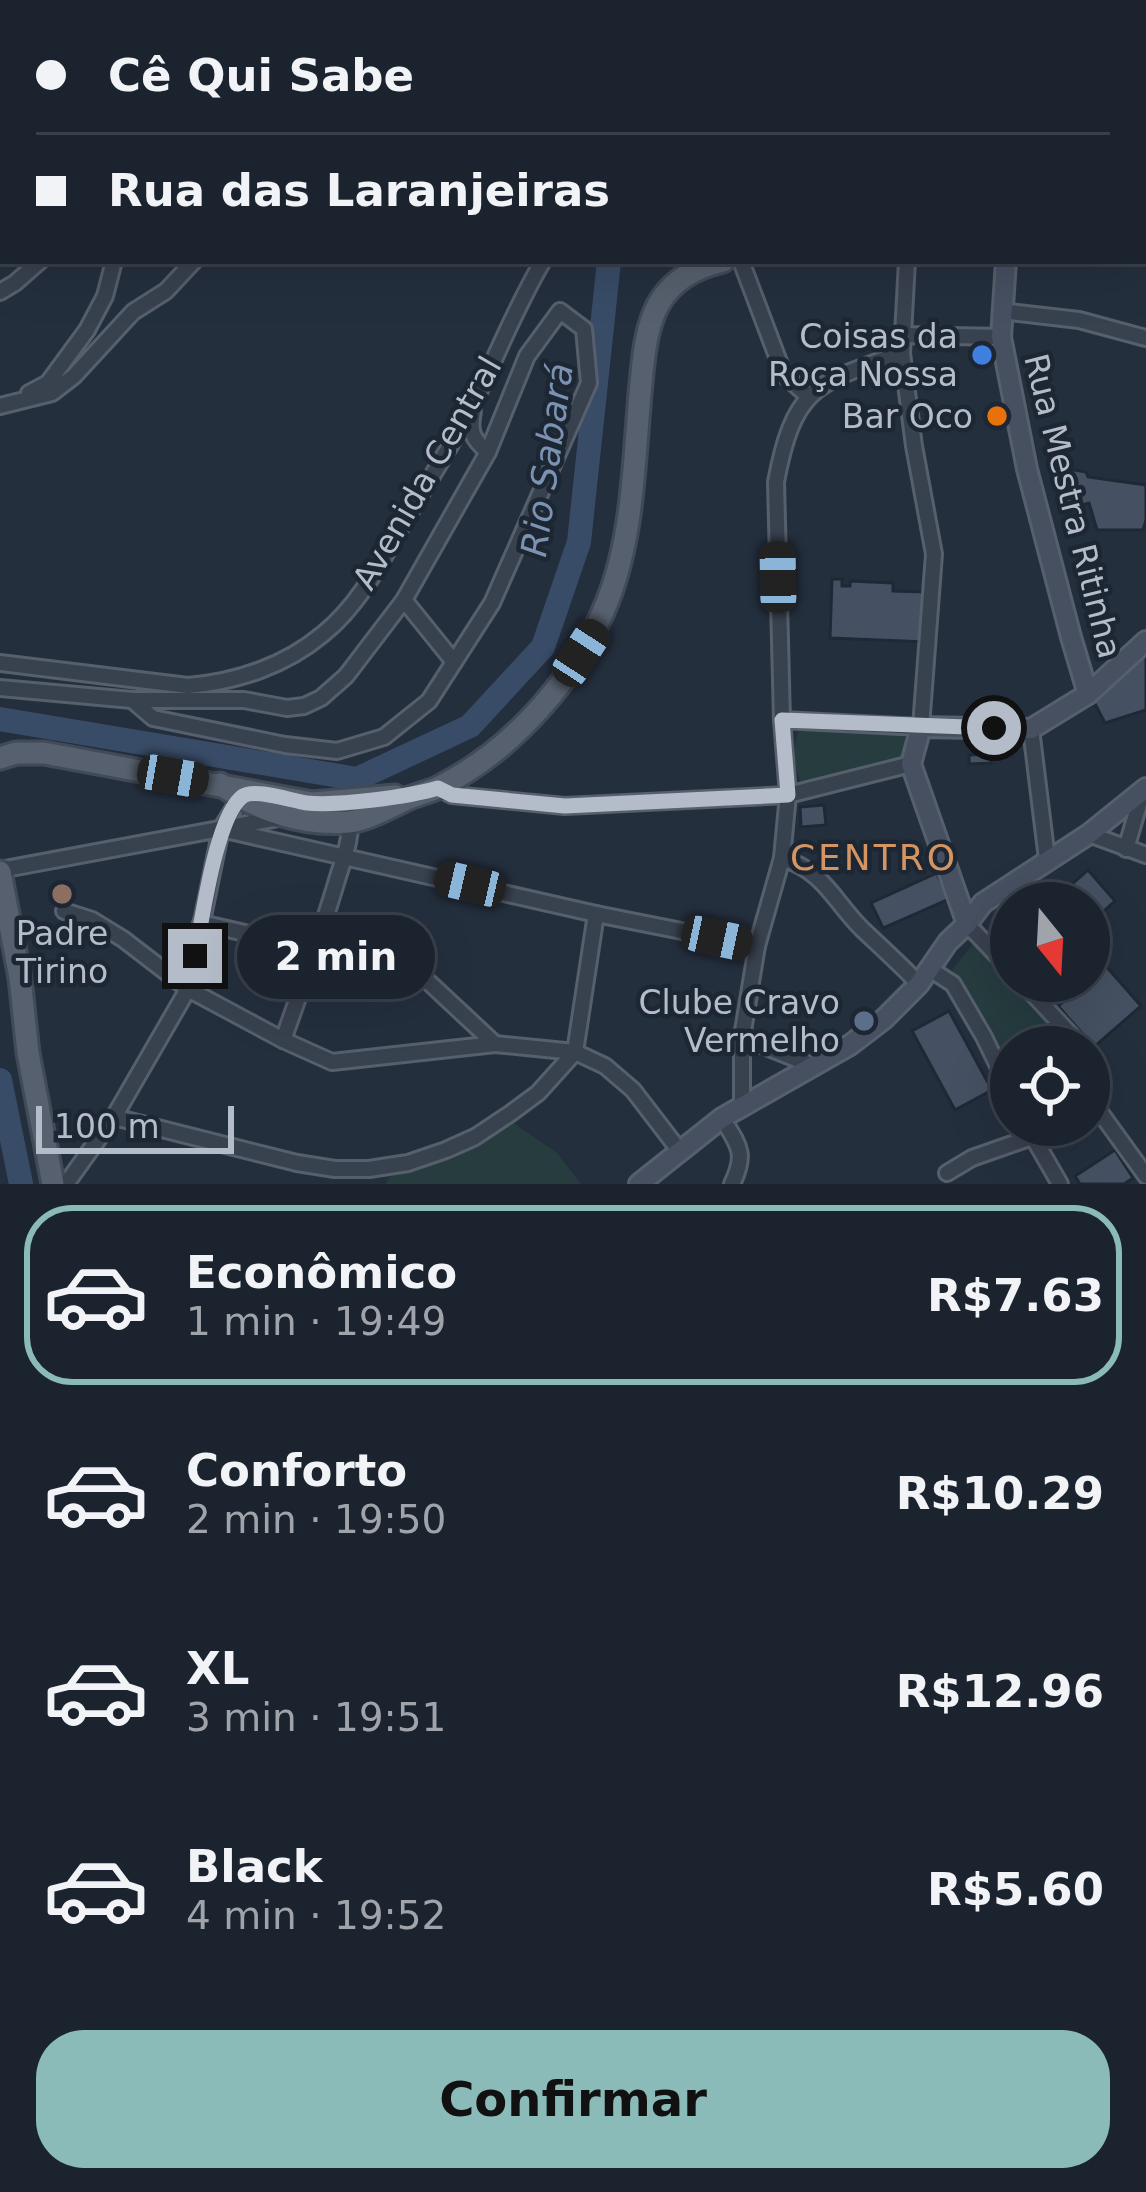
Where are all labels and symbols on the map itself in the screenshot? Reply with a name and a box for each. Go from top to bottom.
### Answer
place label: Coisas da Roça Nossa [768,317,958,394]
marker: Coisas da Roça Nossa [969,342,995,368]
street label: Avenida Central [345,350,509,596]
street label: Rua Mestra Ritinha [1016,350,1130,662]
water label: Rio Sabará [513,361,581,559]
place label: Bar Oco [842,397,973,436]
marker: Bar Oco [984,403,1010,429]
car [759,541,797,613]
car [546,613,616,693]
route start [967,701,1021,755]
car [134,752,212,800]
district label: CENTRO [790,837,958,878]
car [431,858,509,910]
marker: Padre Tirino [49,881,75,907]
north arrow [990,882,1110,1002]
car [678,913,756,963]
place label: Padre Tirino [15,914,108,991]
callout: 2 min [237,914,435,998]
route end [168,929,222,983]
place label: Clube Cravo Vermelho [639,983,840,1060]
marker: Clube Cravo Vermelho [851,1008,877,1034]
scale bar [36,1100,234,1153]

